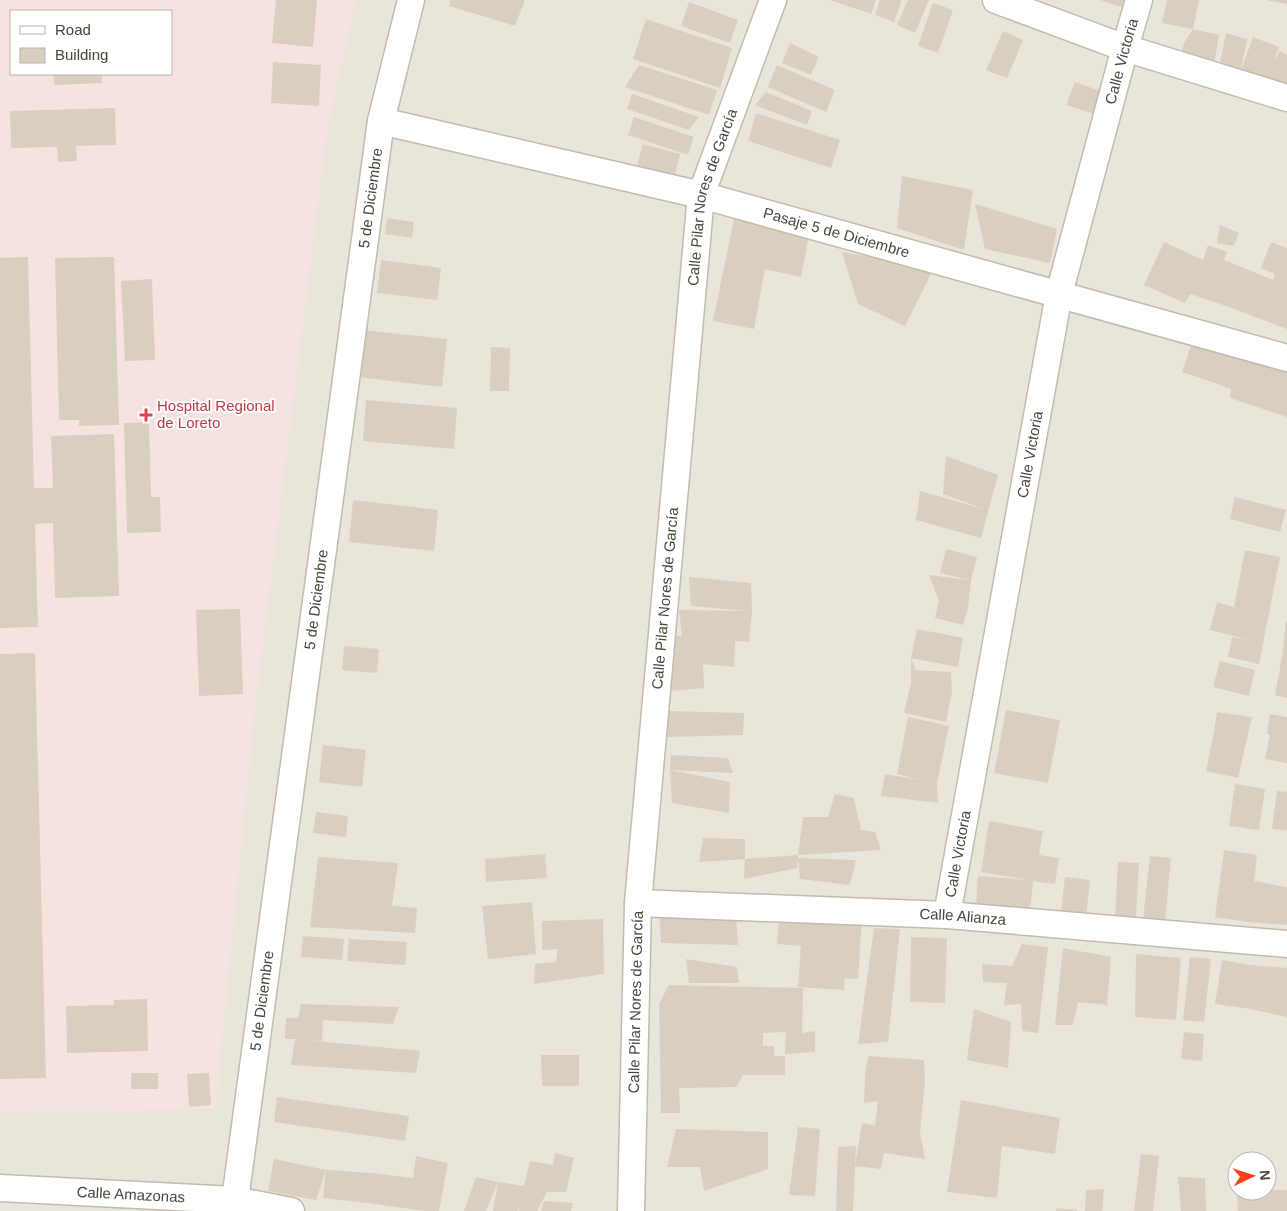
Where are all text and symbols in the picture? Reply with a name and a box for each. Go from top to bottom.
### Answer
legend [10,10,172,75]
street label: Calle Victoria [1101,16,1141,106]
text: Road [55,21,91,38]
text: Building [55,46,108,63]
street label: Calle Pilar Nores de García [684,105,740,287]
street label: 5 de Diciembre [355,147,385,249]
street label: Pasaje 5 de Diciembre [762,204,912,261]
place label: Hospital Regional de Loreto [157,397,275,431]
marker: Hospital Regional de Loreto [139,408,153,422]
street label: Calle Victoria [1013,409,1046,499]
street label: Calle Pilar Nores de García [648,506,681,690]
street label: 5 de Diciembre [301,548,331,651]
street label: Calle Victoria [941,808,974,899]
street label: Calle Alianza [919,905,1007,928]
street label: Calle Pilar Nores de García [625,910,646,1094]
street label: 5 de Diciembre [246,950,277,1052]
north arrow [1227,1151,1277,1201]
text: N [1257,1169,1273,1181]
street label: Calle Amazonas [76,1183,185,1205]

